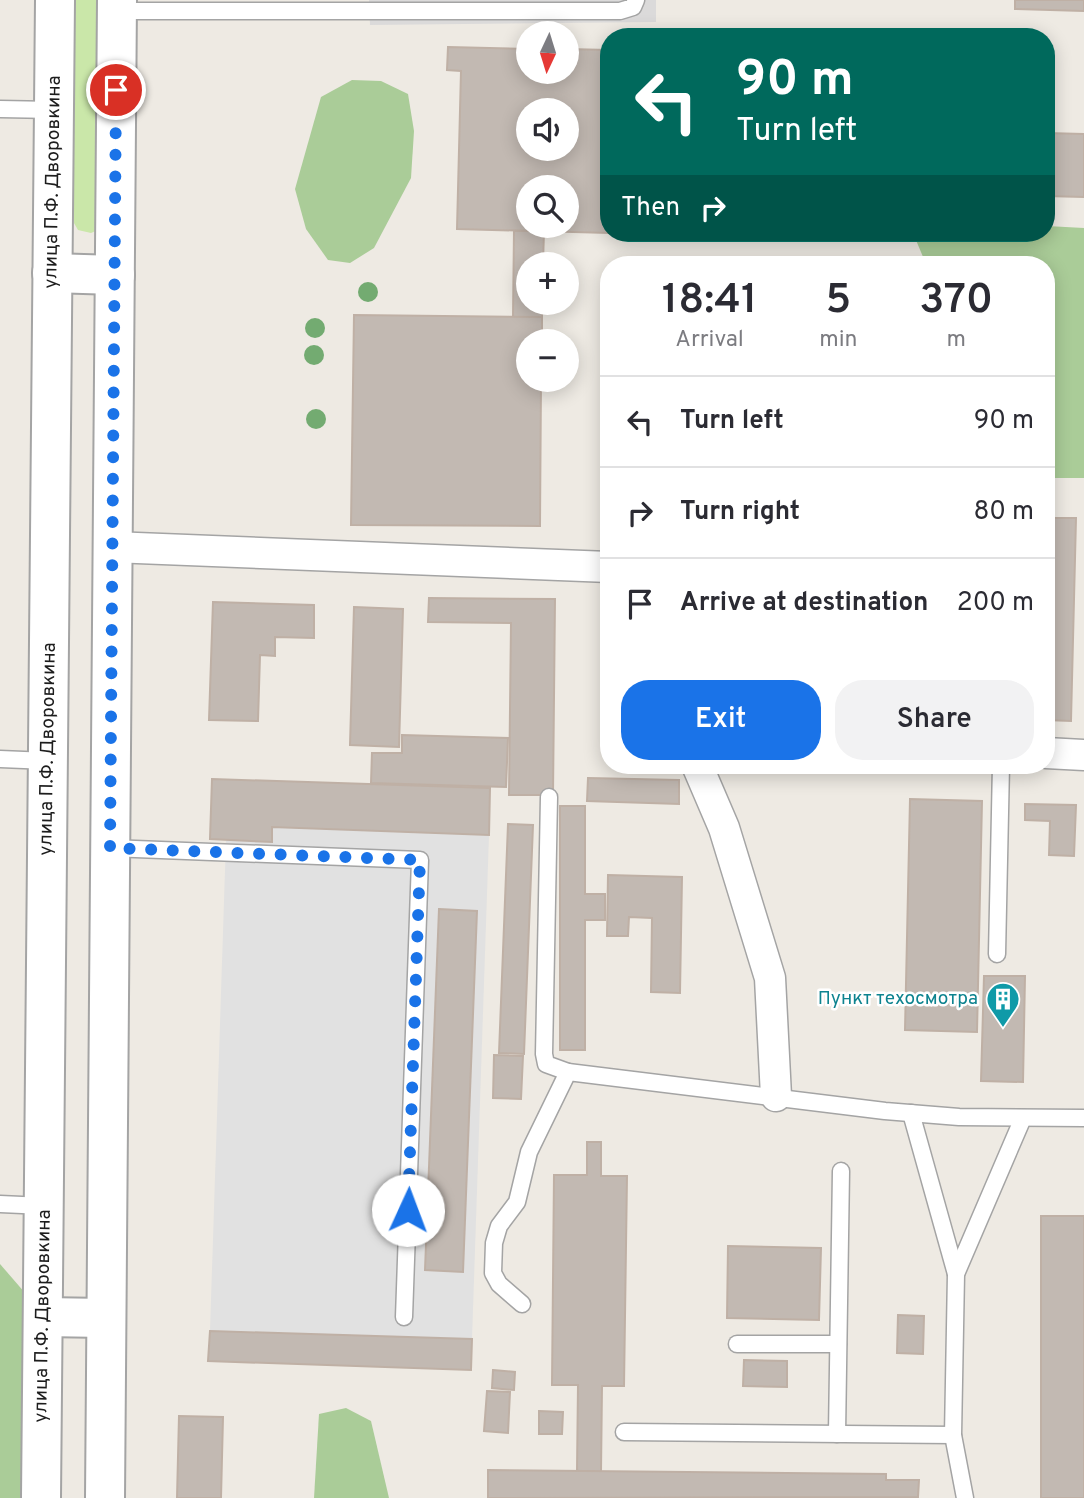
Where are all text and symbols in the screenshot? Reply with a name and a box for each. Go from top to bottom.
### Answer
north arrow [516,21,579,84]
map controls [516,21,579,392]
text: 90 m [736,51,854,113]
icon: left [621,56,712,147]
pin [86,60,146,120]
icon: arrive [97,71,135,109]
street label: улица П.Ф. Дворовкина [39,75,67,289]
button: sound [516,98,579,161]
text: Turn left [736,112,857,152]
button: search [516,175,579,238]
icon: right [694,189,732,227]
text: Then [621,192,680,225]
button: + [516,252,579,315]
text: 18:41 [662,275,757,328]
text: 5 [825,275,851,328]
text: 370 [919,275,993,328]
text: Arrival [675,326,744,355]
text: min [819,326,857,355]
text: m [946,326,966,355]
button: − [516,329,579,392]
icon: left [621,403,659,441]
text: Turn left [680,405,784,438]
text: 90 m [974,405,1034,438]
icon: right [621,494,659,532]
text: Turn right [680,496,800,529]
text: 80 m [974,496,1034,529]
icon: arrive [621,585,659,623]
text: Arrive at destination [680,587,928,620]
text: 200 m [957,587,1034,620]
street label: улица П.Ф. Дворовкина [34,642,62,856]
button: Exit [621,680,821,760]
button: Share [835,680,1034,760]
building icon: Пункт техосмотра [984,980,1022,1029]
place label: Пункт техосмотра [818,987,978,1011]
position arrow [371,1173,445,1247]
street label: улица П.Ф. Дворовкина [29,1209,57,1423]

